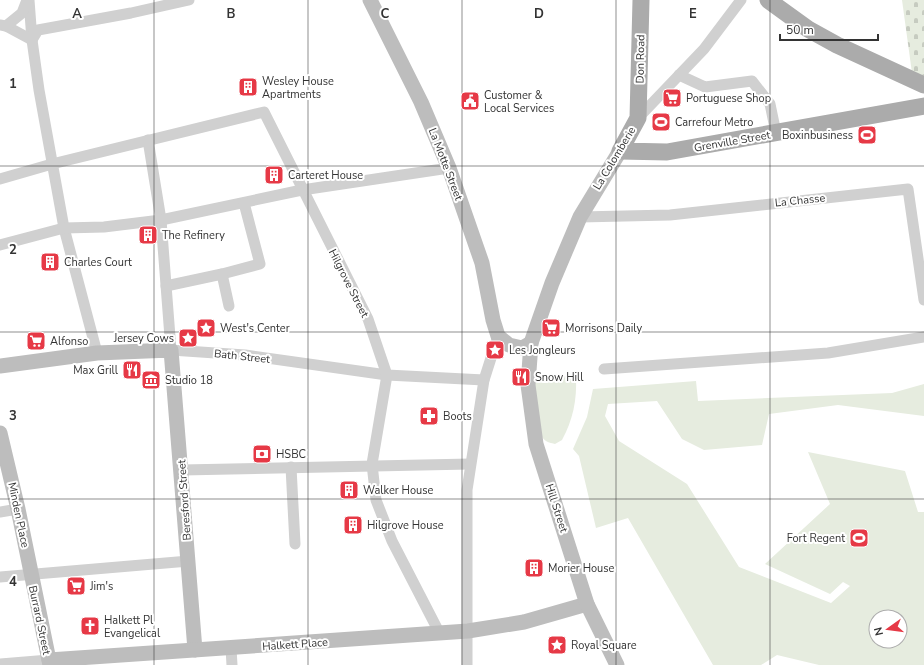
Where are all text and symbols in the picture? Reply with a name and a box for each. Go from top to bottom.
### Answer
text: A [72,5,82,23]
text: B [227,5,236,23]
text: C [381,5,390,23]
text: D [534,5,544,23]
text: E [689,5,697,23]
scale bar [780,16,878,42]
text: 50 m [786,22,814,38]
street label: Don Road [633,34,648,84]
place label: Wesley House Apartments [262,74,334,102]
text: 1 [9,75,17,93]
building icon: Wesley House Apartments [237,76,259,98]
supermarket icon: Portuguese Shop [661,87,683,109]
place label: Customer & Local Services [484,88,554,116]
public building icon: Customer & Local Services [459,90,481,112]
place label: Portuguese Shop [686,91,771,106]
sports icon: Carrefour Metro [650,111,672,133]
place label: Carrefour Metro [675,115,753,130]
street label: La Colomberie [590,124,639,193]
sports icon: Boxinbusiness [856,124,878,146]
street label: La Motte Street [425,126,466,203]
street label: Grenville Street [693,127,772,156]
place label: Boxinbusiness [782,128,853,143]
building icon: Carteret House [263,164,285,186]
place label: Carteret House [288,168,363,183]
street label: La Chasse [774,190,826,211]
building icon: The Refinery [137,224,159,246]
place label: The Refinery [162,228,225,243]
text: 2 [9,241,17,259]
street label: Hilgrove Street [325,247,372,320]
building icon: Charles Court [39,251,61,273]
place label: Charles Court [64,255,132,270]
place icon: West's Center [195,317,217,339]
supermarket icon: Morrisons Daily [540,317,562,339]
place label: West's Center [220,321,290,336]
place label: Morrisons Daily [565,321,642,336]
place icon: Jersey Cows [177,327,199,349]
supermarket icon: Alfonso [25,330,47,352]
place label: Jersey Cows [113,331,174,346]
place label: Alfonso [50,334,88,349]
place icon: Les Jongleurs [484,339,506,361]
place label: Les Jongleurs [509,343,576,358]
street label: Bath Street [213,346,271,367]
restaurant icon: Max Grill [121,359,143,381]
place label: Max Grill [73,363,119,378]
restaurant icon: Snow Hill [510,366,532,388]
museum icon: Studio 18 [140,369,162,391]
place label: Snow Hill [535,370,584,385]
place label: Studio 18 [165,373,213,388]
pharmacy icon: Boots [418,405,440,427]
text: 3 [9,407,17,425]
place label: Boots [443,409,472,424]
bank icon: HSBC [251,443,273,465]
place label: HSBC [276,447,306,462]
street label: Beresford Street [174,459,195,541]
building icon: Walker House [338,479,360,501]
street label: Minden Place [4,481,33,549]
street label: Hill Street [542,482,571,535]
place label: Walker House [363,483,433,498]
building icon: Hilgrove House [342,514,364,536]
place label: Hilgrove House [367,518,444,533]
sports icon: Fort Regent [848,527,870,549]
place label: Fort Regent [787,531,845,546]
building icon: Morier House [523,557,545,579]
place label: Morier House [548,561,615,576]
text: 4 [9,573,17,591]
supermarket icon: Jim's [65,575,87,597]
place label: Jim's [89,579,113,594]
street label: Burrard Street [25,584,54,656]
north arrow [868,609,908,649]
place label: Halkett Pl Evangelical [104,613,161,641]
church icon: Halkett Pl Evangelical [79,615,101,637]
text: N [871,625,887,637]
place icon: Royal Square [546,634,568,656]
street label: Halkett Place [262,635,329,654]
place label: Royal Square [571,638,637,653]

